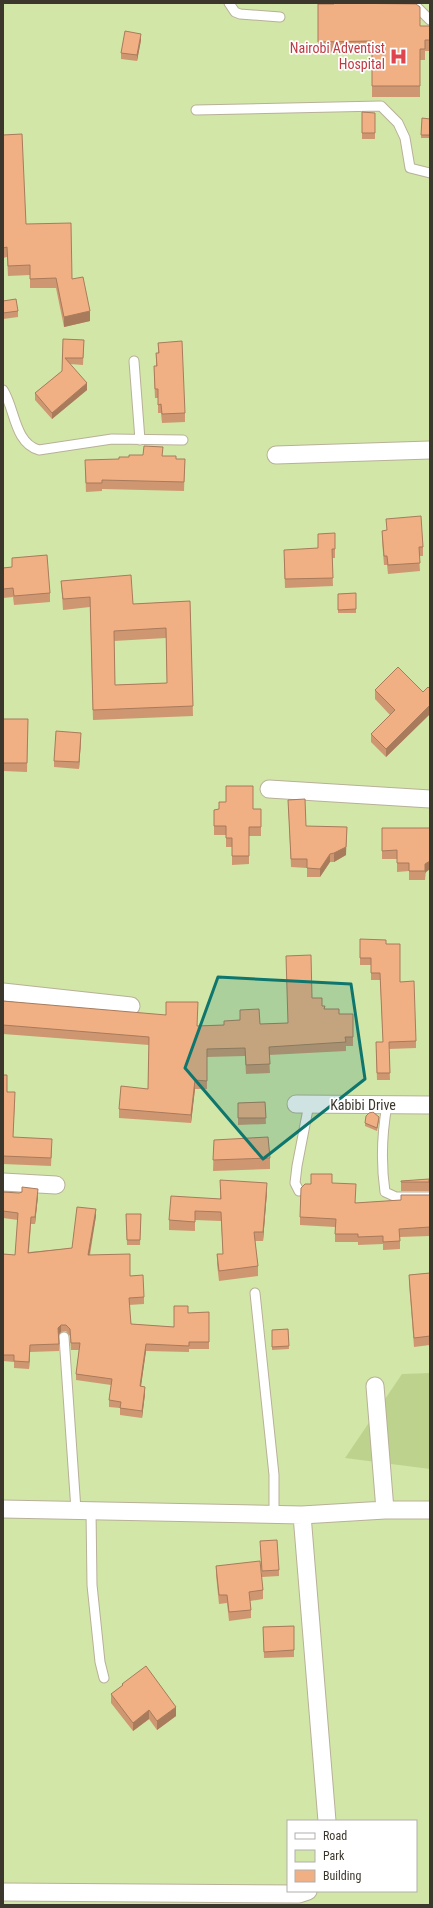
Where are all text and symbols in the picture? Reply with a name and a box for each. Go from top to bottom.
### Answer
place label: Nairobi Adventist Hospital [290,40,385,72]
hospital icon: Nairobi Adventist Hospital [388,46,408,66]
street label: Kabibi Drive [330,1097,396,1113]
legend [287,1820,417,1892]
text: Road [323,1829,347,1843]
text: Park [323,1849,345,1863]
text: Building [323,1869,361,1883]

